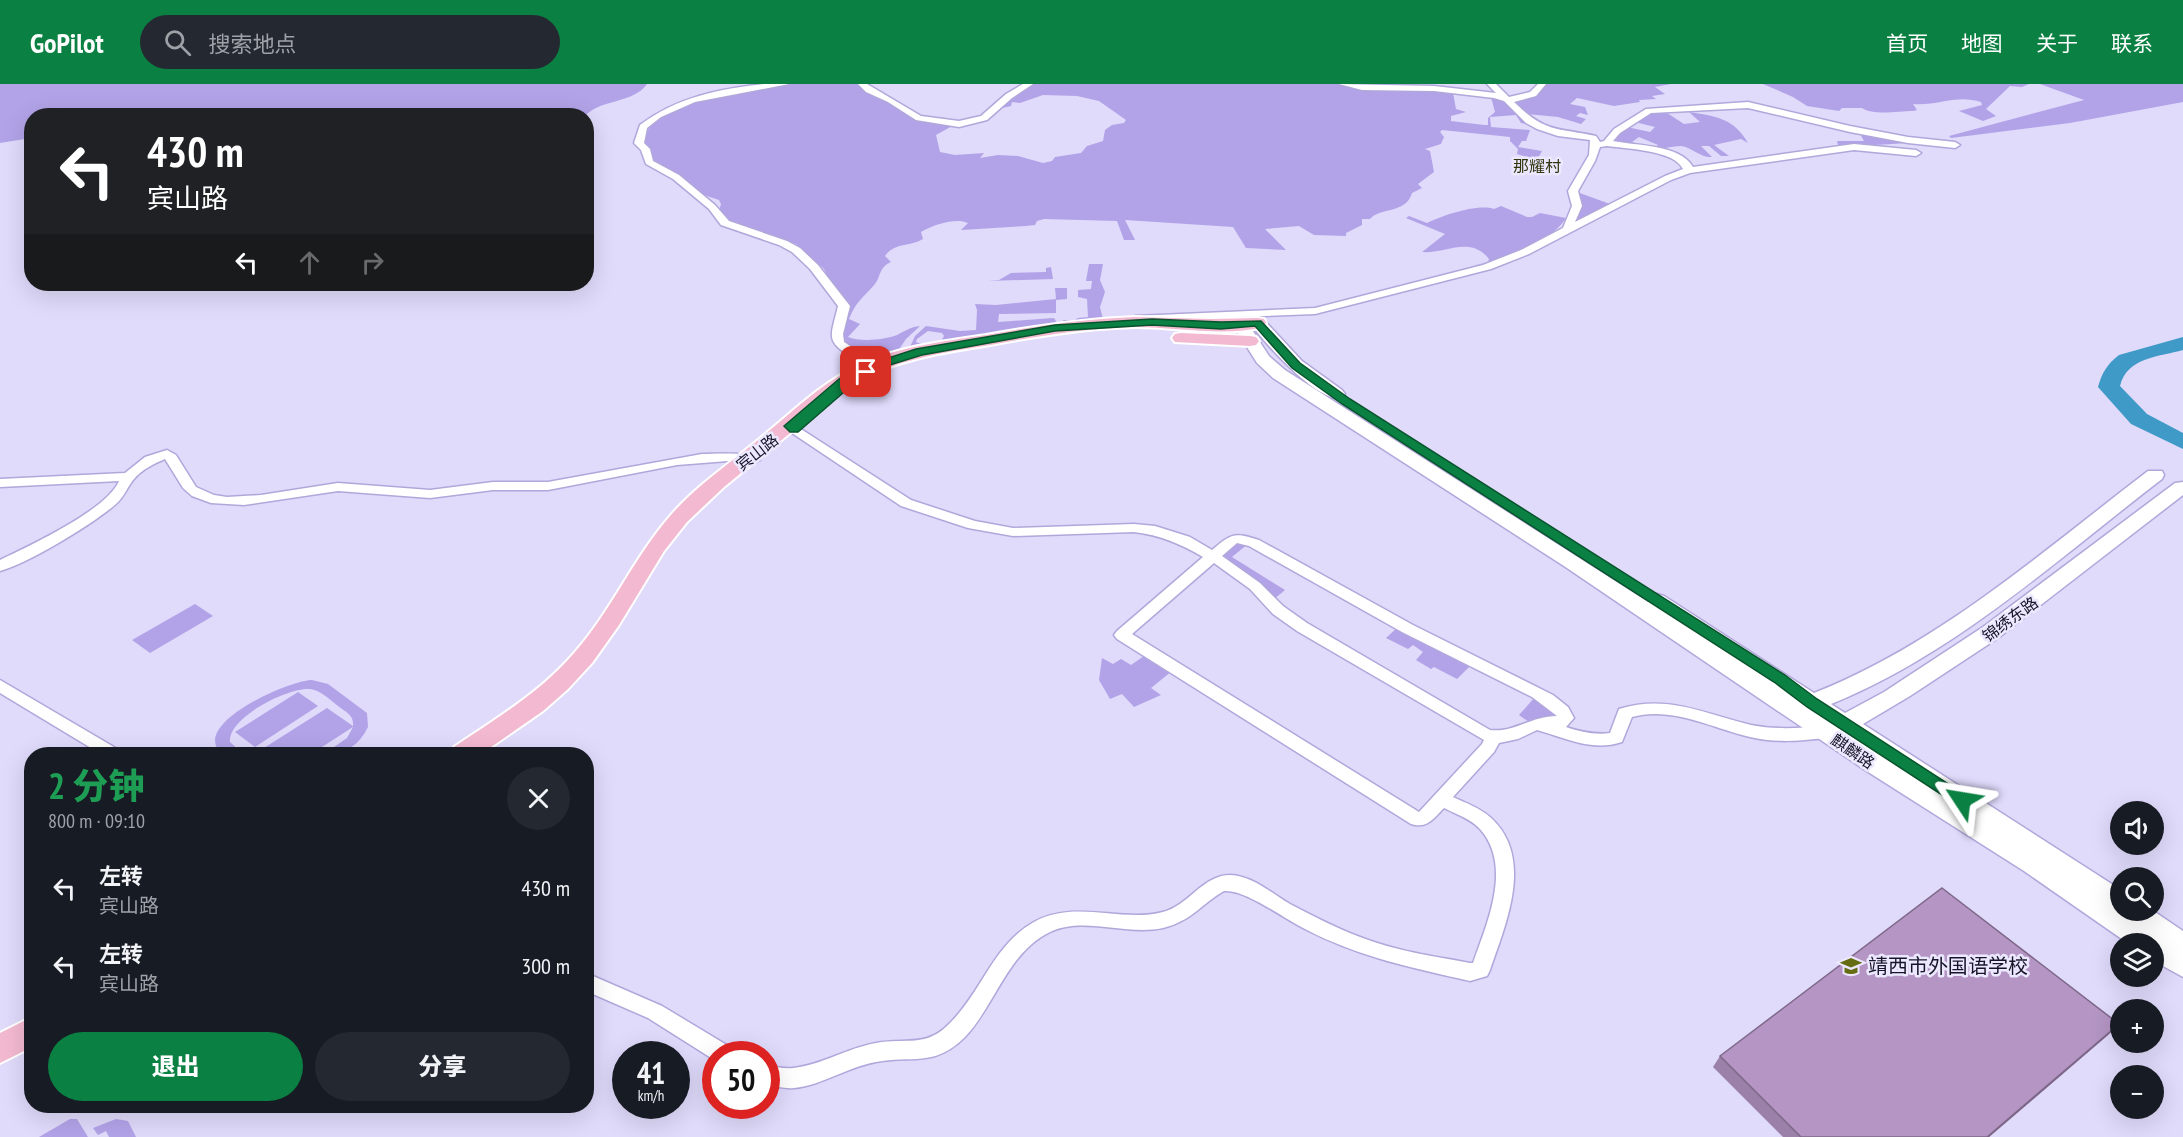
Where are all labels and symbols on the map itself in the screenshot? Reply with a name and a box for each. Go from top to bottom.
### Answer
district label: 那耀村 [1513,156,1561,176]
pin [840,346,891,397]
street label: 宾山路 [732,429,782,475]
street label: 锦绣东路 [1978,592,2042,646]
street label: 麒麟路 [1828,729,1878,773]
position arrow [1930,768,1994,832]
place label: 靖西市外国语学校 [1868,953,2028,979]
school or university icon: 靖西市外国语学校 [1839,954,1863,978]
speed limit sign: 50 [702,1041,780,1119]

